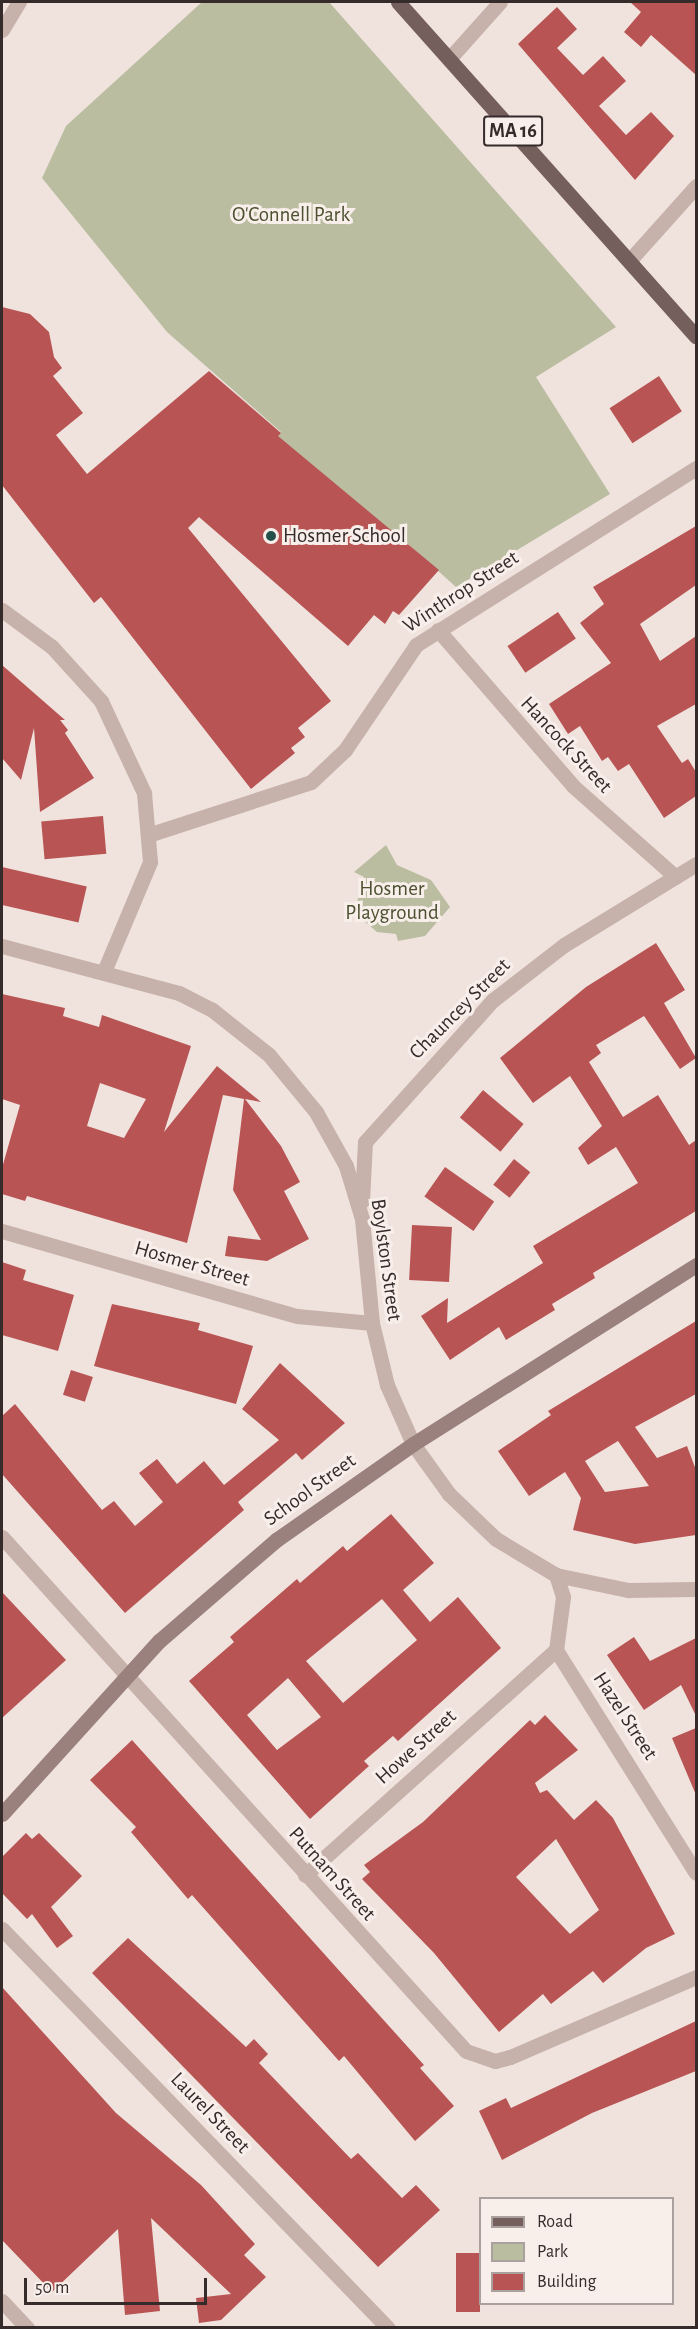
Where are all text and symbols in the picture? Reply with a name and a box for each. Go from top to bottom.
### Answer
road number: MA 16 [483,114,543,148]
park label: O'Connell Park [232,202,350,228]
place label: Hosmer School [283,523,406,549]
marker: Hosmer School [264,529,278,543]
street label: Winthrop Street [398,545,524,639]
street label: Hancock Street [515,691,617,799]
park label: Hosmer Playground [345,876,439,926]
street label: Chauncey Street [404,953,516,1065]
street label: Boylston Street [365,1197,407,1323]
street label: Hosmer Street [132,1236,252,1292]
street label: School Street [259,1448,361,1532]
street label: Hazel Street [587,1667,663,1765]
street label: Howe Street [370,1704,462,1790]
street label: Putnam Street [283,1822,381,1926]
street label: Laurel Street [165,2067,255,2159]
legend [479,2197,674,2305]
text: Road [537,2213,573,2231]
text: Park [537,2243,568,2261]
scale bar [27,2266,210,2304]
text: Building [537,2273,596,2291]
text: 50 m [35,2279,69,2297]

